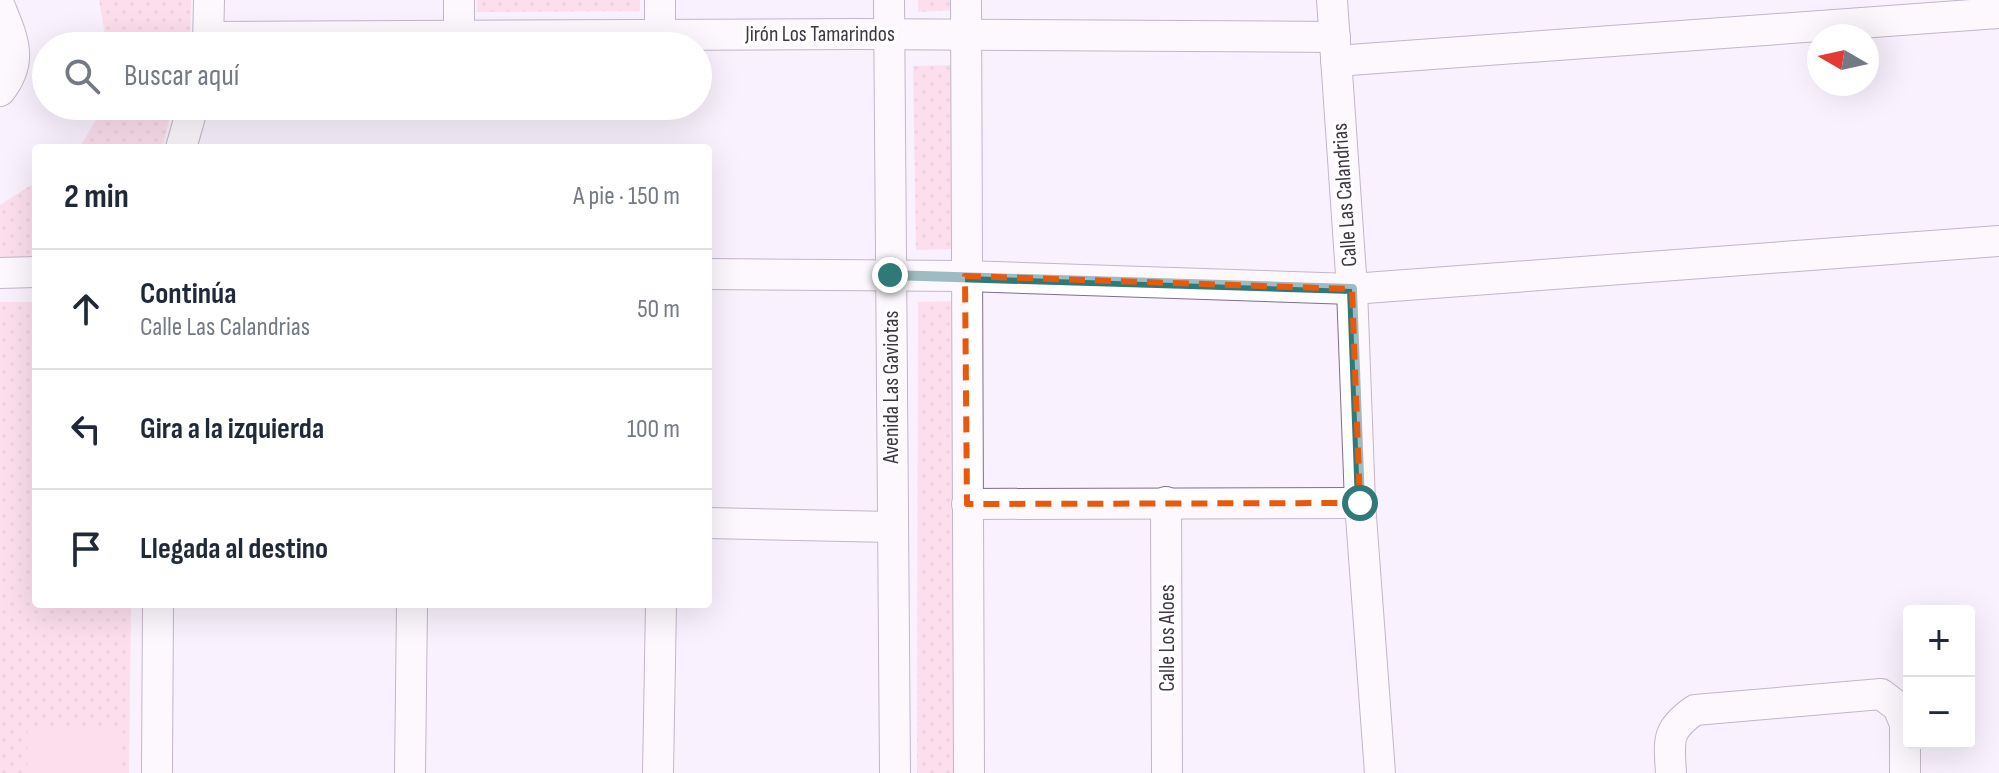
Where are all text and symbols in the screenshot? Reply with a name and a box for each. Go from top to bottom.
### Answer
street label: Jirón Los Tamarindos [744,21,895,48]
north arrow [1807,24,1879,96]
search box [32,32,712,120]
icon: search [60,54,104,98]
text: Buscar aquí [124,58,239,94]
street label: Calle Las Calandrias [1327,122,1363,268]
text: 2 min [64,176,129,217]
text: A pie · 150 m [573,181,680,212]
route end [872,257,908,293]
text: Continúa [140,276,236,312]
icon: ahead [64,287,108,331]
text: 50 m [637,294,680,325]
street label: Avenida Las Gaviotas [878,310,905,464]
text: Calle Las Calandrias [140,312,310,343]
icon: left [64,407,108,451]
text: Gira a la izquierda [140,411,324,447]
text: 100 m [627,414,680,445]
route start [1342,485,1378,521]
icon: arrive [64,527,108,571]
text: Llegada al destino [140,531,328,567]
street label: Calle Los Aloes [1154,584,1181,692]
map controls [1903,605,1975,749]
button: + [1903,605,1975,677]
button: − [1903,677,1975,749]

